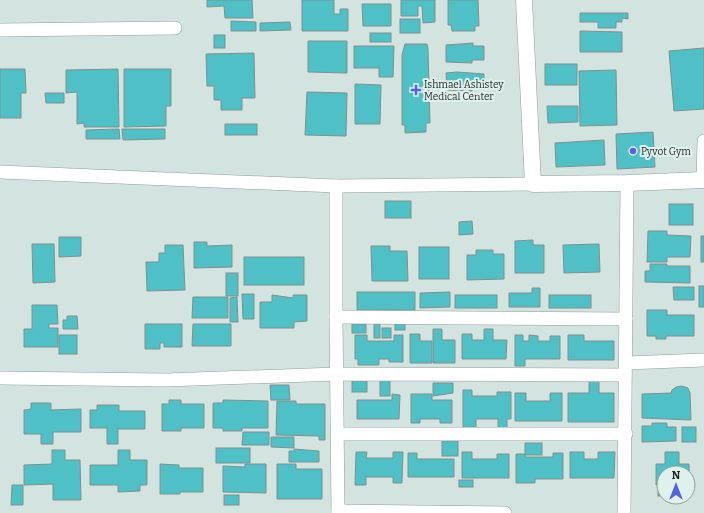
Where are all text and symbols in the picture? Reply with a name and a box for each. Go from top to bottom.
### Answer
place label: Ishmael Ashistey Medical Center [424,79,504,103]
marker: Ishmael Ashistey Medical Center [411,85,421,95]
marker: Pyvot Gym [628,146,638,156]
place label: Pyvot Gym [641,146,691,158]
north arrow [656,465,696,505]
text: N [672,469,681,482]

